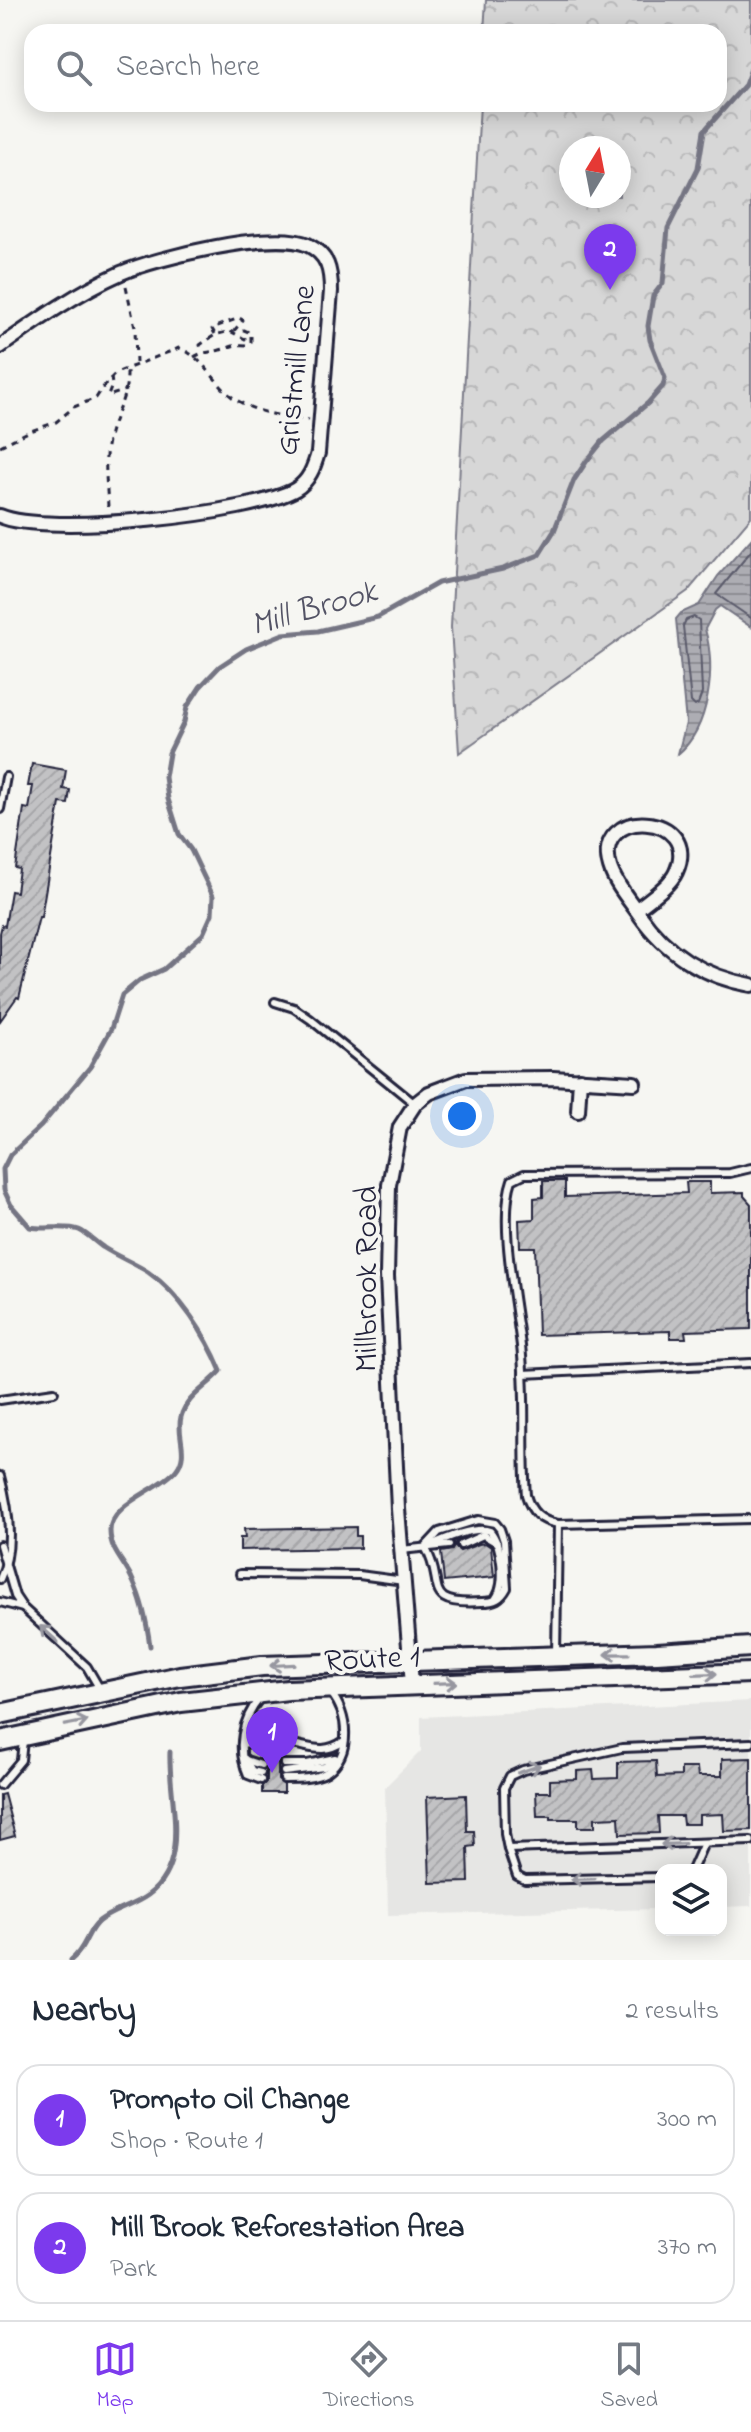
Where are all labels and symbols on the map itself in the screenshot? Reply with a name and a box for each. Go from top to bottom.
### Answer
north arrow [559,136,631,208]
pin: 2 [584,224,636,290]
street label: Gristmill Lane [265,282,330,458]
water label: Mill Brook [245,567,385,652]
your location [442,1096,482,1136]
street label: Millbrook Road [345,1186,392,1372]
one-way arrow [39,1624,59,1643]
street label: Route 1 [323,1635,421,1686]
one-way arrow [604,1646,631,1661]
one-way arrow [269,1657,296,1672]
one-way arrow [691,1667,718,1682]
one-way arrow [431,1676,458,1691]
pin: 1 [246,1707,298,1773]
one-way arrow [63,1715,88,1730]
one-way arrow [516,1761,541,1776]
one-way arrow [660,1836,687,1852]
one-way arrow [570,1872,597,1887]

